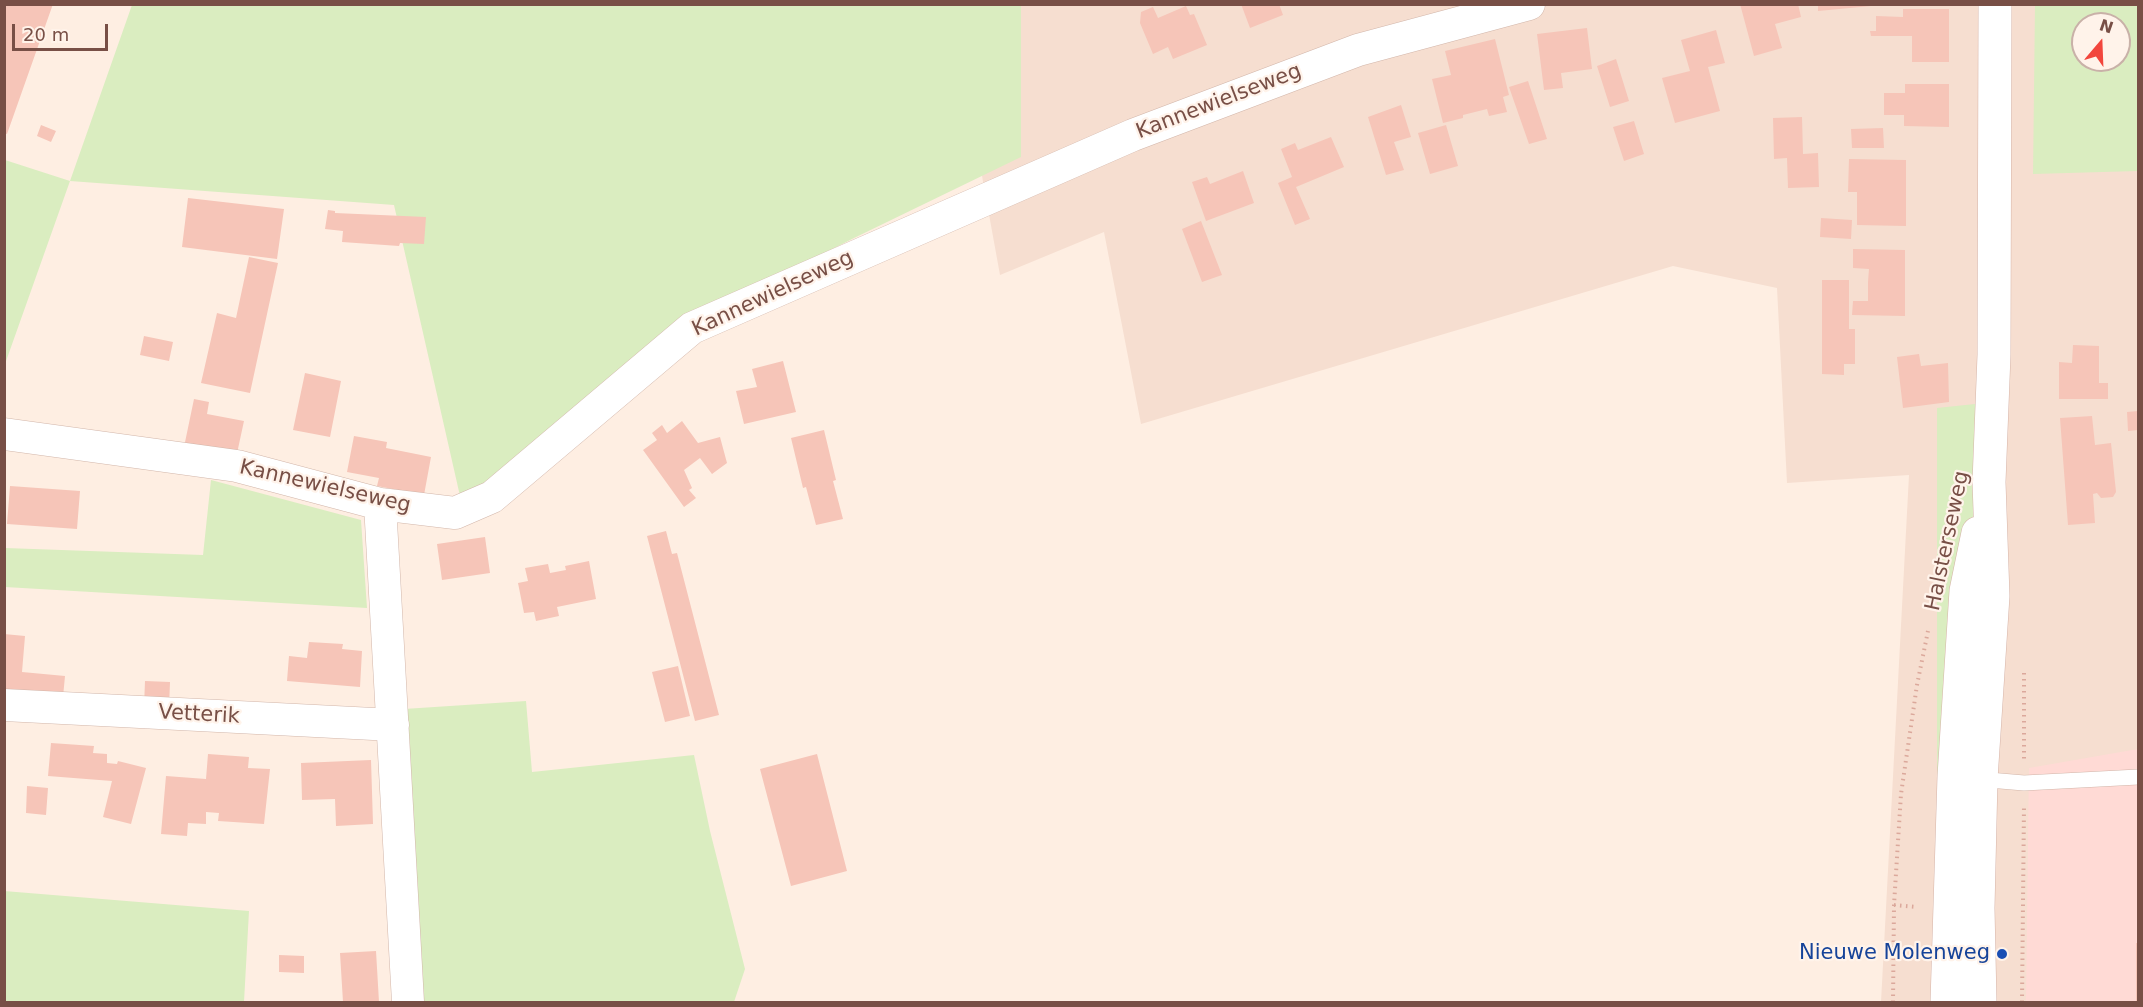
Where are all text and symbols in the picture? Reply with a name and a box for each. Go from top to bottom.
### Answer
scale bar [15,12,111,50]
north arrow [2071,12,2131,72]
text: N [2097,15,2116,38]
text: 20 m [23,24,69,45]
street label: Kannewielseweg [1133,59,1305,145]
street label: Kannewielseweg [688,246,858,342]
street label: Kannewielseweg [237,455,413,519]
street label: Halsterseweg [1921,469,1975,613]
street label: Vetterik [158,700,240,730]
place label: Nieuwe Molenweg [1799,941,1990,967]
marker: Nieuwe Molenweg [1995,947,2009,961]

